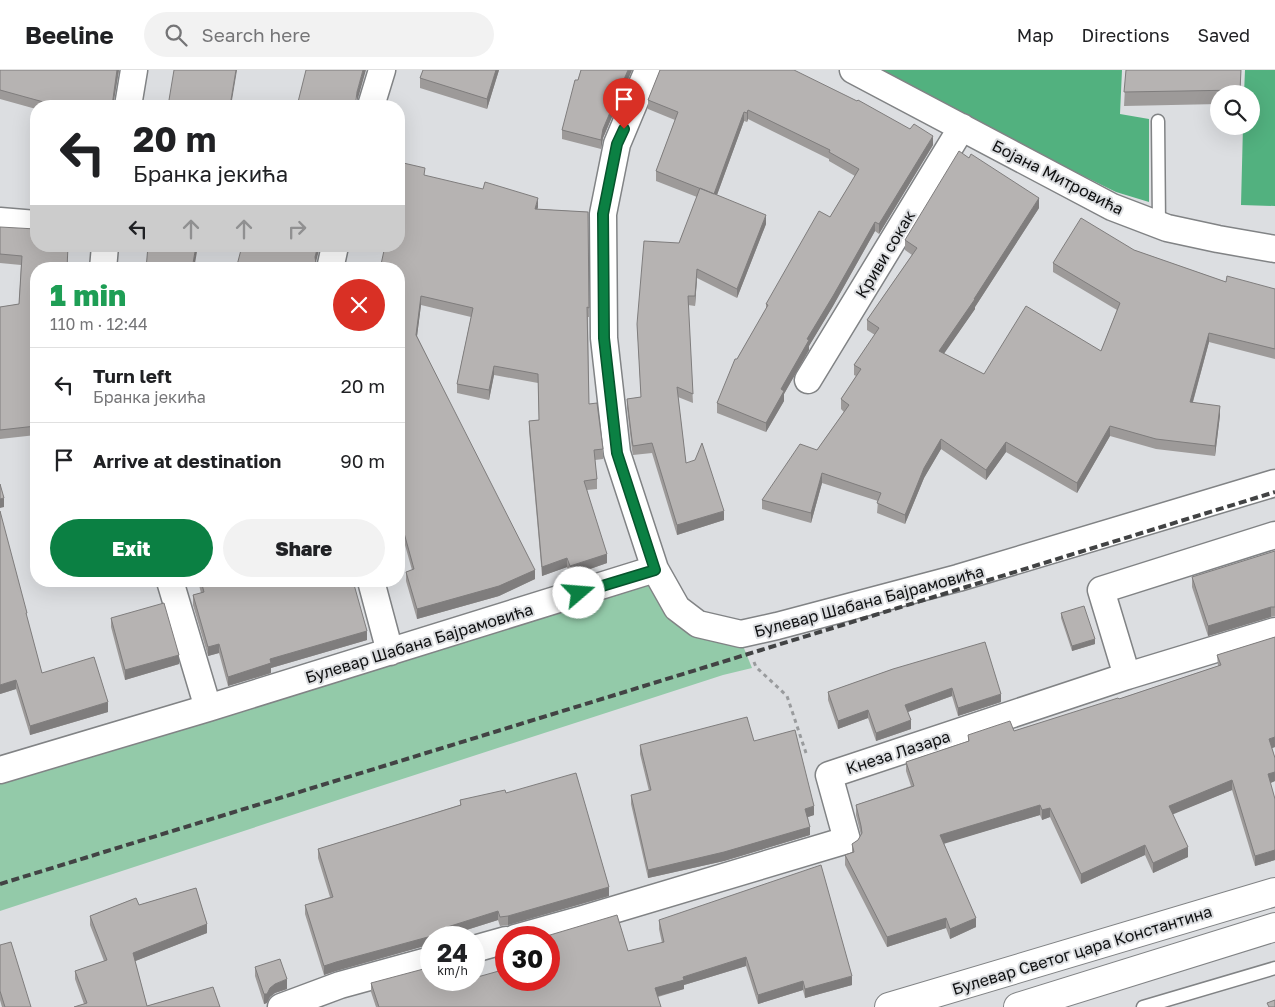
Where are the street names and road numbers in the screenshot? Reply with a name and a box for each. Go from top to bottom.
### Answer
street label: Бојана Митровића [989,135,1127,219]
street label: Криви сокак [851,206,919,302]
street label: Булевар Шабана Бајрамовића [752,561,986,641]
street label: Булевар Шабана Бајрамовића [303,599,535,687]
street label: Кнеза Лазара [843,726,953,778]
street label: Булевар Светог цара Константина [950,901,1214,999]

